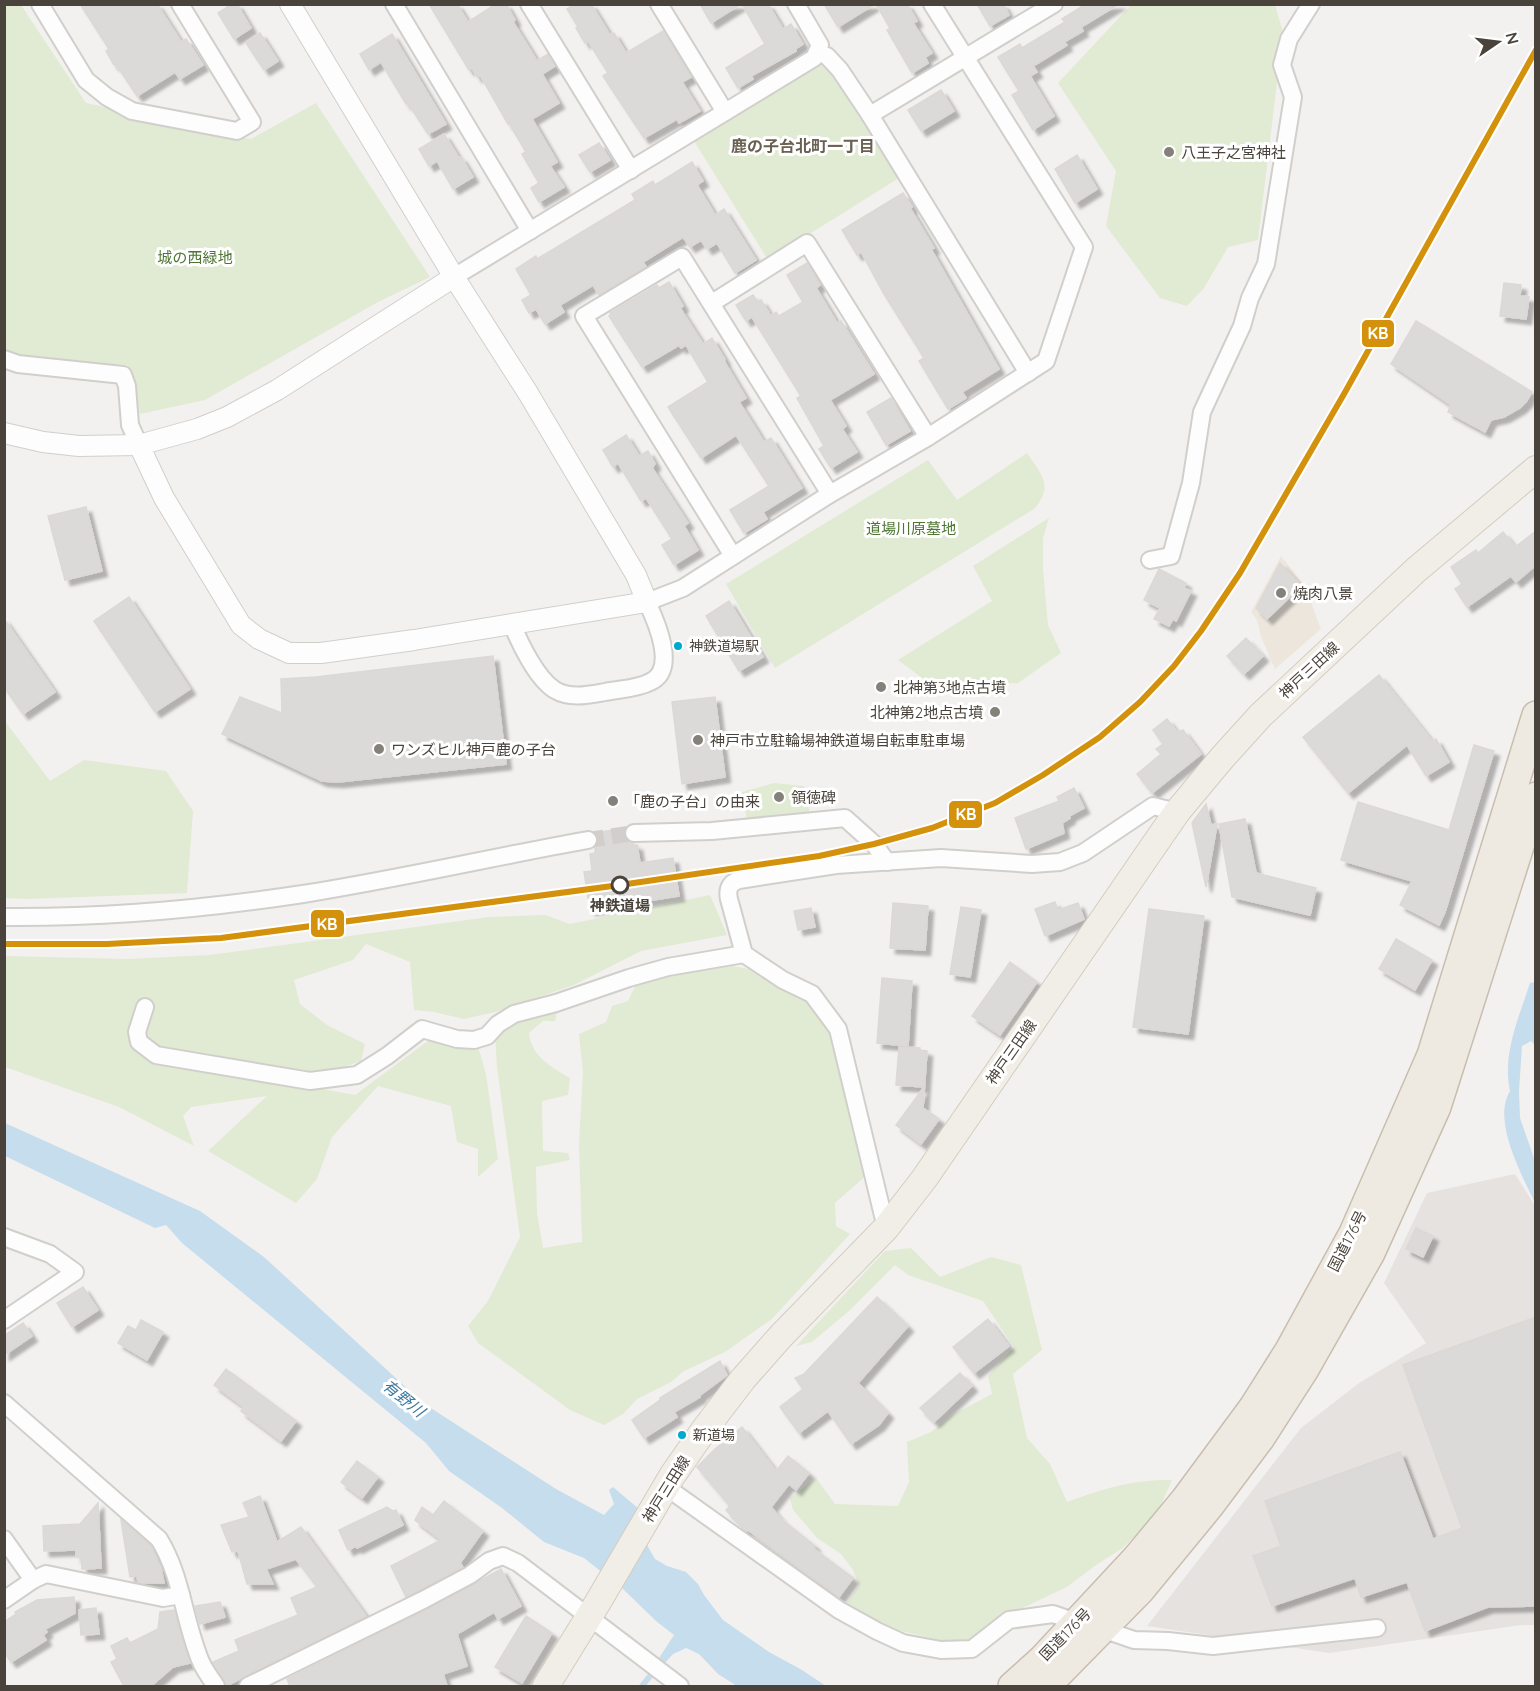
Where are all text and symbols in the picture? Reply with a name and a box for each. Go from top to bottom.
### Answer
north arrow [1468,12,1528,72]
text: N [1501,30,1524,46]
district label: 鹿の子台北町一丁目 [731,136,875,156]
place label: 八王子之宮神社 [1181,143,1286,162]
marker: 八王子之宮神社 [1162,145,1176,159]
park label: 城の西緑地 [157,248,233,267]
line badge: KB [1361,319,1395,348]
text: KB [1368,323,1388,343]
park label: 道場川原墓地 [866,519,956,538]
place label: 焼肉八景 [1293,584,1353,603]
marker: 焼肉八景 [1274,586,1288,600]
place label: 神鉄道場駅 [689,637,759,655]
street label: 神戸三田線 [1275,637,1343,703]
marker: 神鉄道場駅 [672,640,684,652]
place label: 北神第3地点古墳 [893,678,1006,697]
marker: 北神第3地点古墳 [874,680,888,694]
place label: 北神第2地点古墳 [870,703,983,722]
marker: 北神第2地点古墳 [988,705,1002,719]
place label: 神戸市立駐輪場神鉄道場自転車駐車場 [710,731,965,750]
marker: 神戸市立駐輪場神鉄道場自転車駐車場 [691,733,705,747]
place label: ワンズヒル神戸鹿の子台 [391,740,556,759]
marker: ワンズヒル神戸鹿の子台 [372,742,386,756]
place label: 領徳碑 [791,788,836,807]
marker: 領徳碑 [772,790,786,804]
place label: 「鹿の子台」の由来 [625,792,760,811]
marker: 「鹿の子台」の由来 [606,794,620,808]
line badge: KB [948,800,983,829]
text: KB [956,804,976,824]
marker: 神鉄道場 [611,876,629,894]
place label: 神鉄道場 [589,896,650,915]
line badge: KB [310,909,345,938]
text: KB [317,914,337,934]
street label: 神戸三田線 [982,1016,1040,1088]
street label: 国道176号 [1324,1207,1370,1275]
water label: 有野川 [379,1375,430,1422]
place label: 新道場 [693,1426,735,1444]
marker: 新道場 [676,1429,688,1441]
street label: 神戸三田線 [638,1452,694,1526]
street label: 国道176号 [1035,1604,1095,1664]

